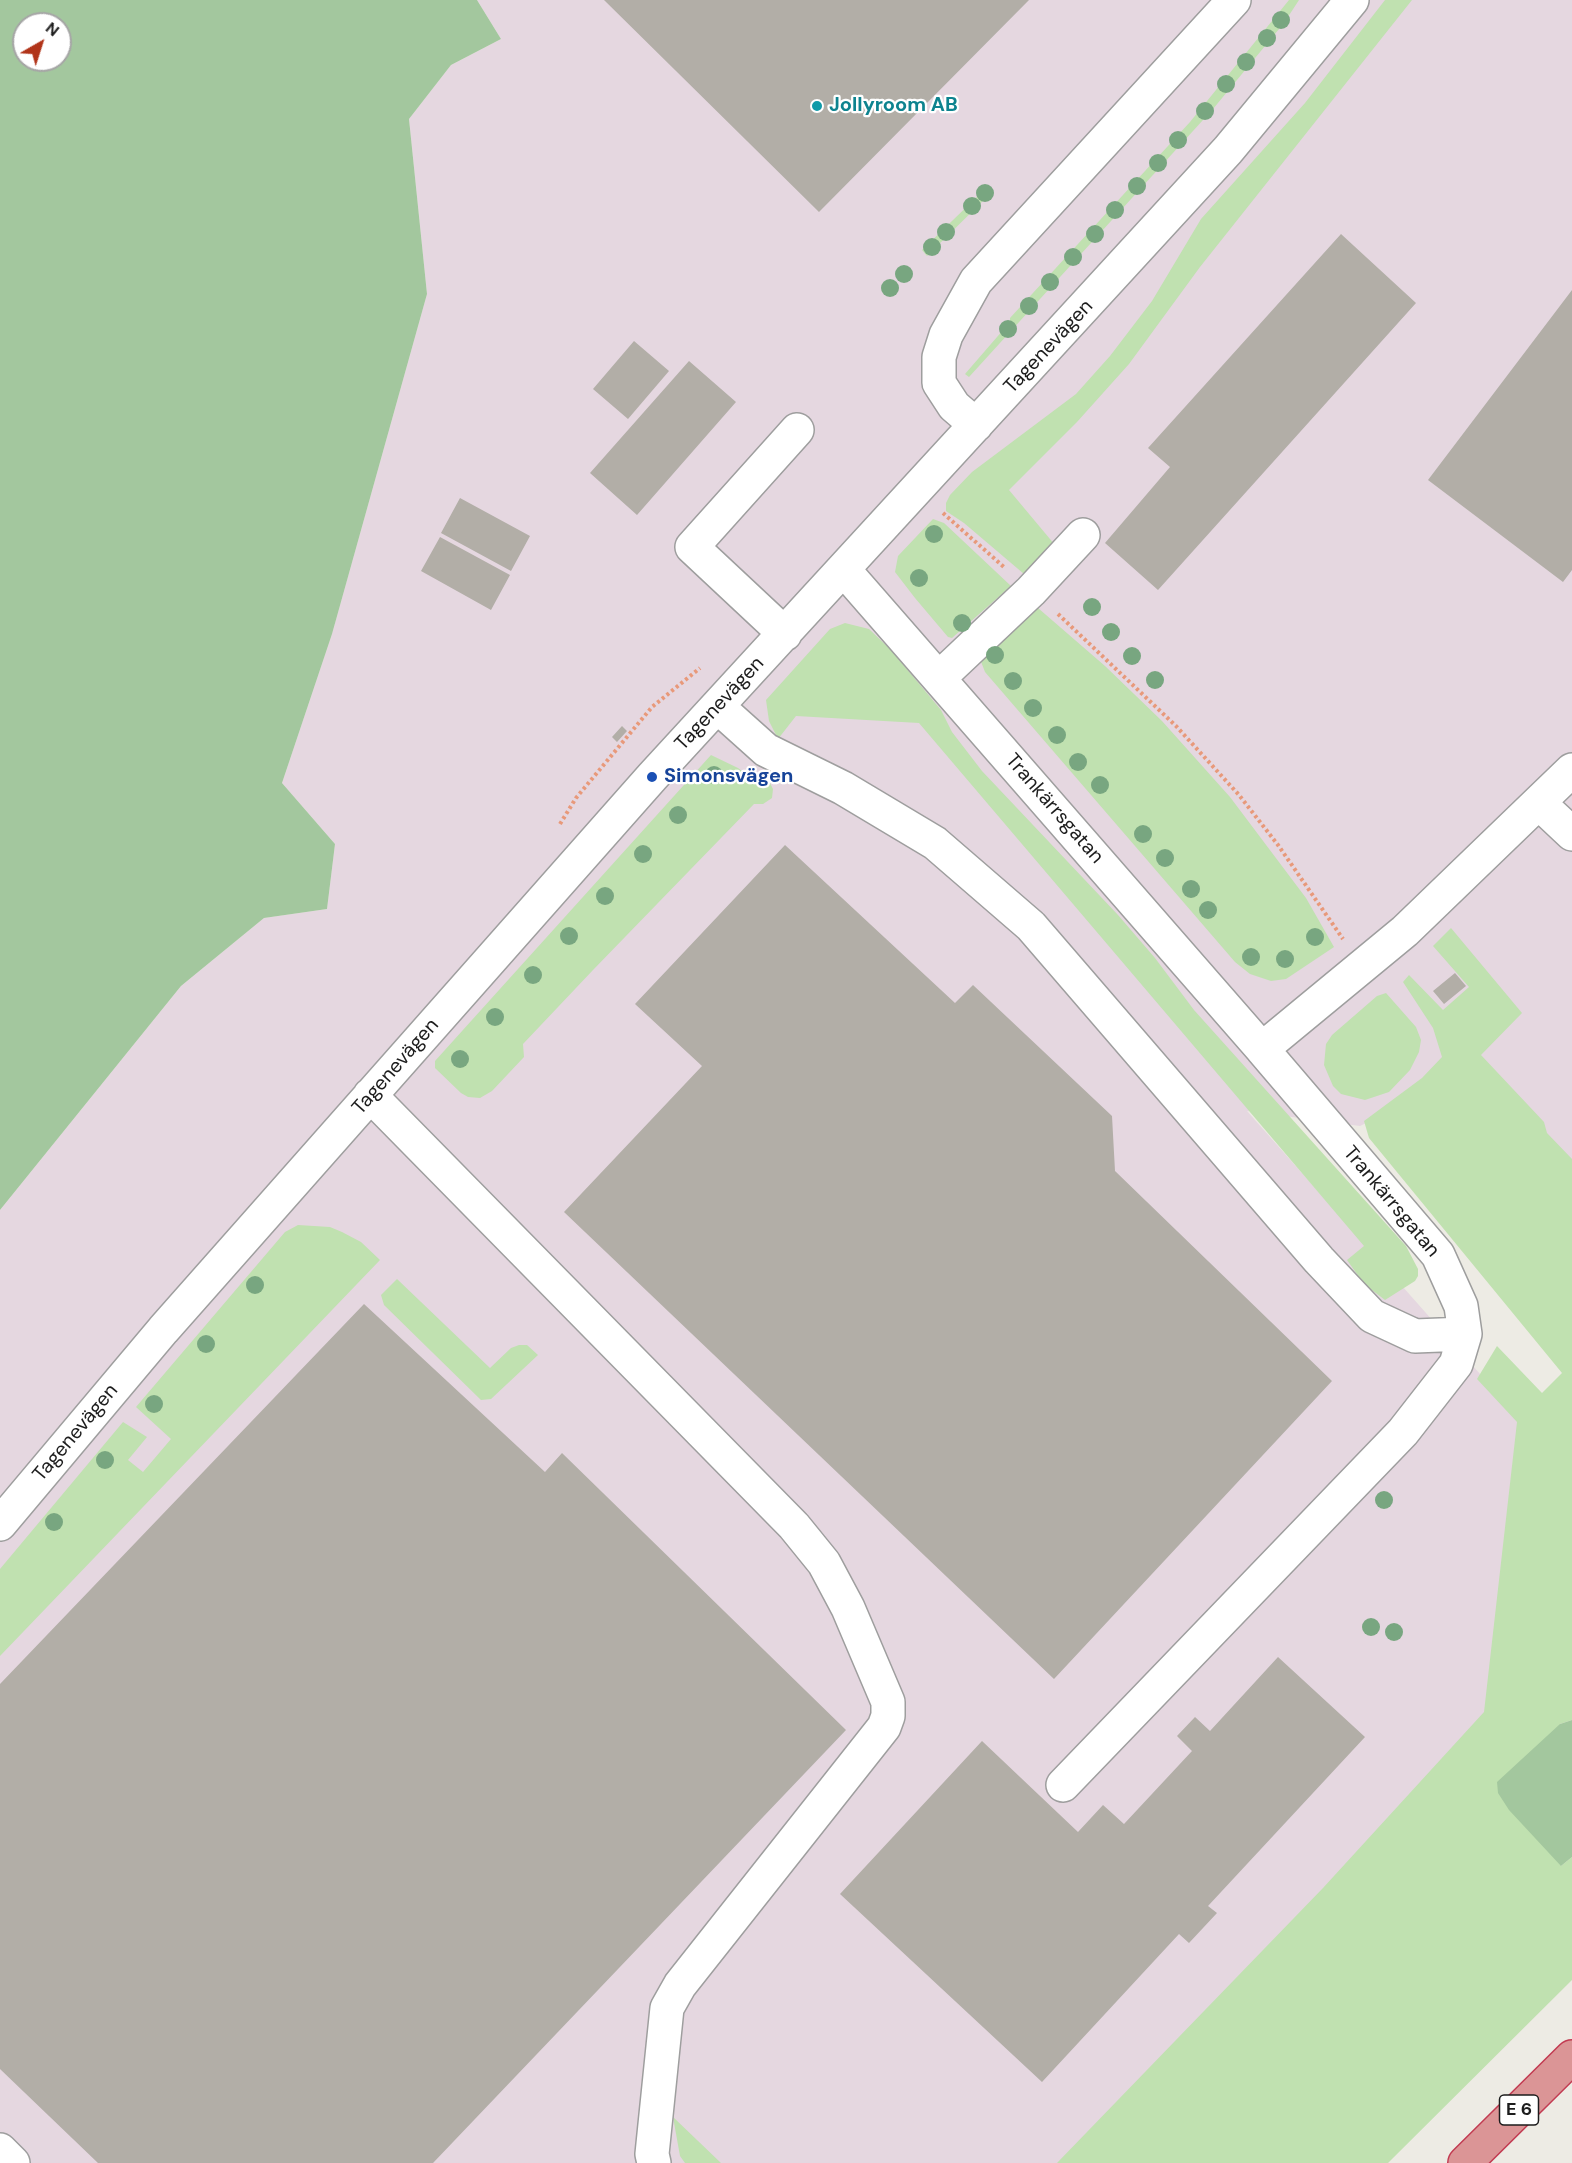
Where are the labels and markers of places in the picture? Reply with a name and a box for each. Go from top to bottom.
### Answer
place label: Jollyroom AB [829,94,958,118]
marker: Jollyroom AB [810,99,824,113]
place label: Simonsvägen [664,765,793,789]
marker: Simonsvägen [645,770,659,784]

